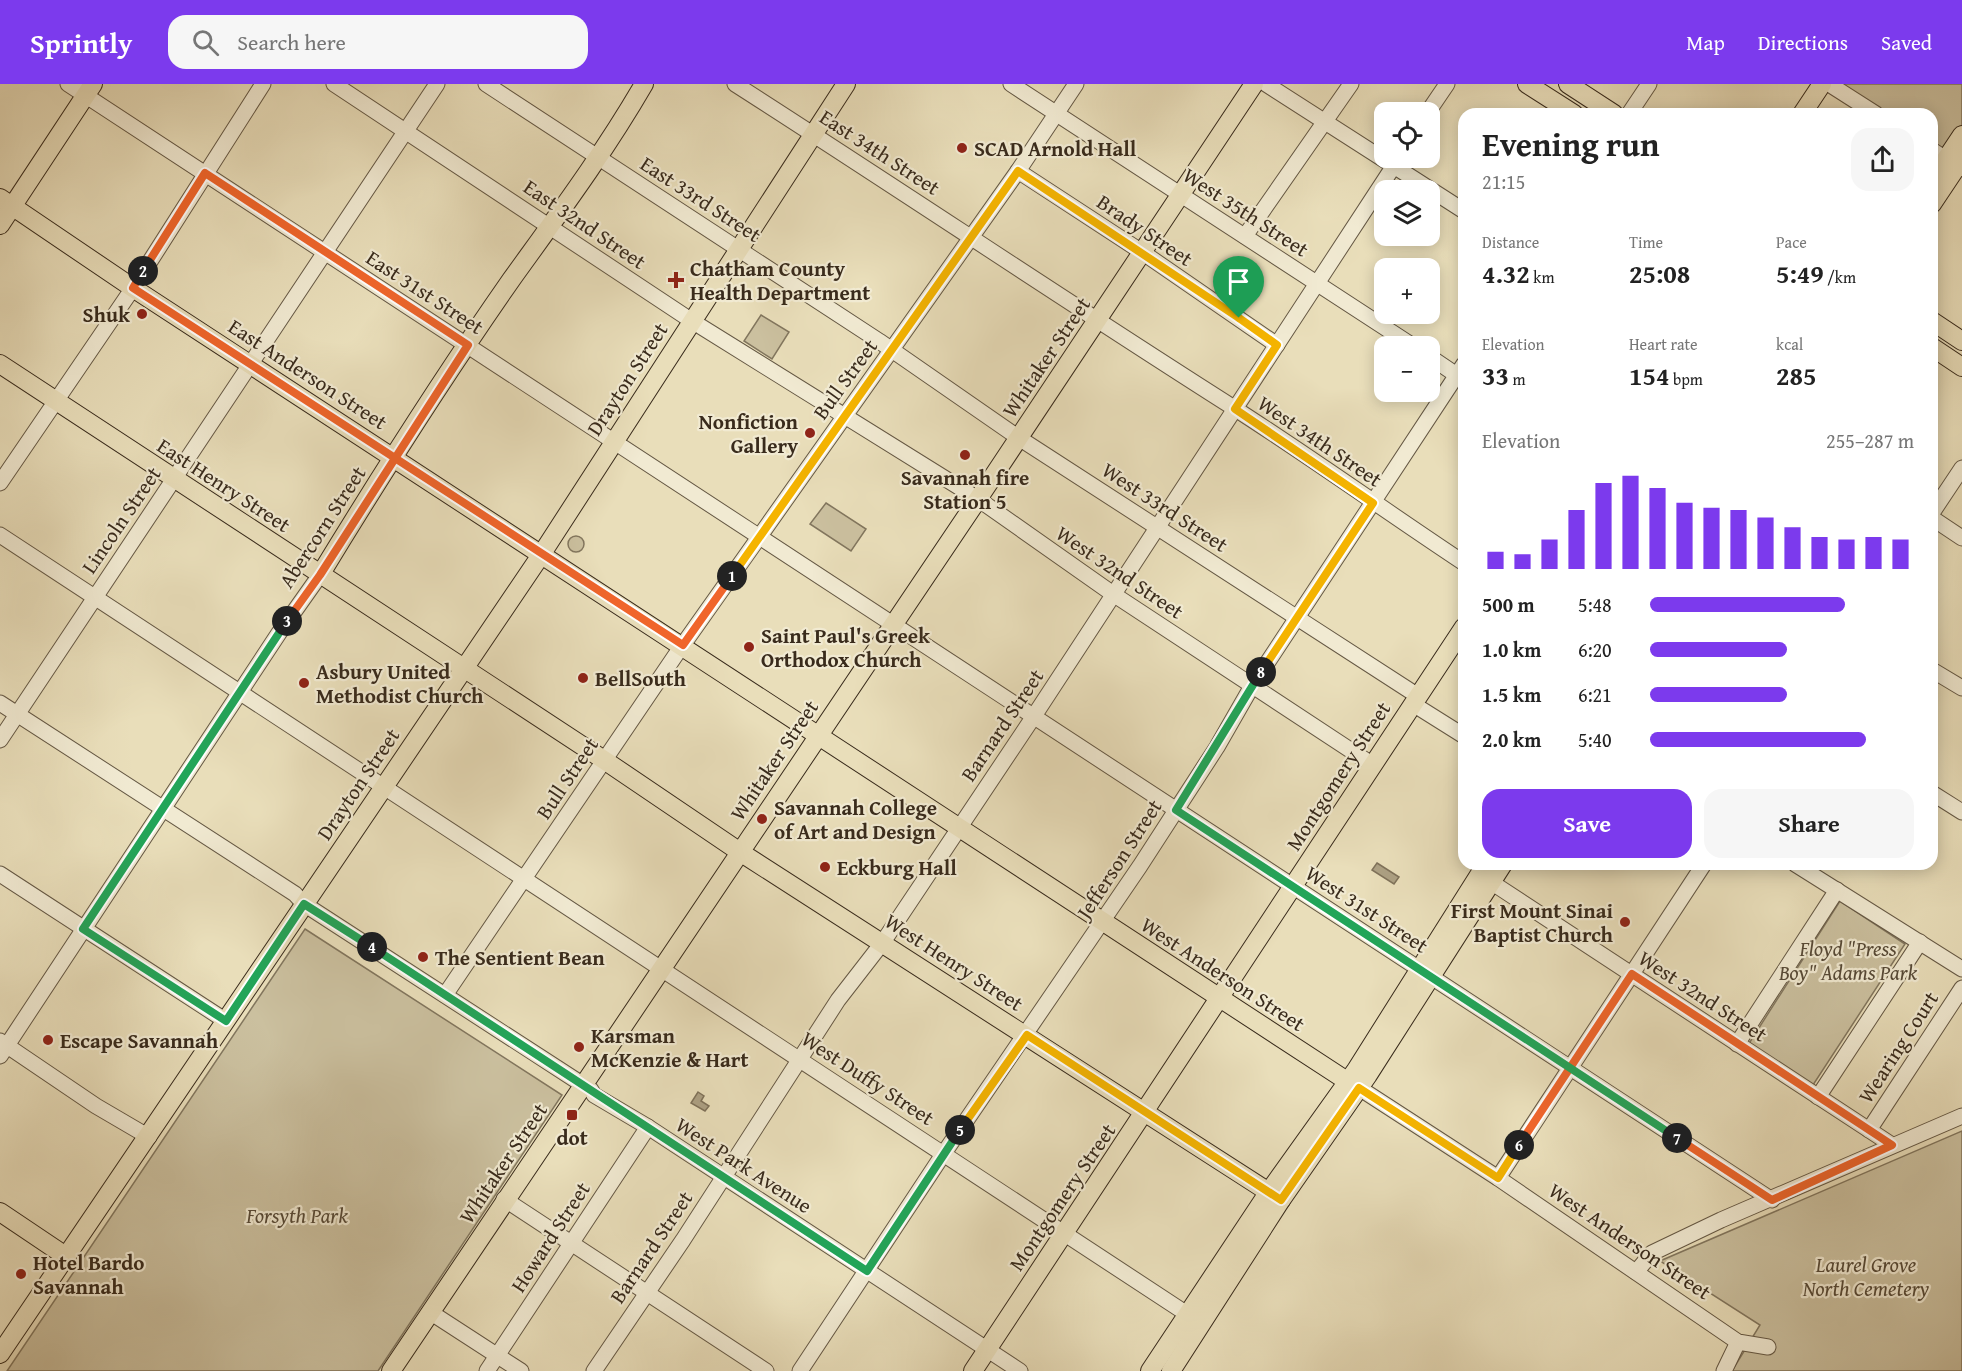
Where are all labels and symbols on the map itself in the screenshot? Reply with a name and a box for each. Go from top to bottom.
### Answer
street label: East 34th Street [814,101,947,203]
place label: SCAD Arnold Hall [974,133,1137,164]
marker: SCAD Arnold Hall [955,141,969,155]
street label: East 33rd Street [634,148,768,250]
street label: West 35th Street [1177,160,1316,265]
street label: East 32nd Street [518,171,653,277]
street label: Brady Street [1091,186,1200,274]
street label: East 31st Street [360,242,490,342]
place label: Chatham County Health Department [690,253,870,308]
pin: 2 [128,256,158,286]
pin [1213,256,1264,318]
marker: Chatham County Health Department [667,271,685,289]
street label: Whitaker Street [994,290,1098,423]
place label: Shuk [83,299,131,330]
marker: Shuk [135,307,149,321]
street label: East Anderson Street [222,311,394,437]
street label: Drayton Street [579,316,676,442]
street label: Bull Street [805,332,885,426]
street label: West 34th Street [1251,388,1389,495]
place label: Nonfiction Gallery [699,406,799,461]
marker: Nonfiction Gallery [803,426,817,440]
street label: East Henry Street [151,430,297,540]
marker: Savannah fire Station 5 [958,448,972,462]
street label: West 33rd Street [1096,455,1235,560]
street label: Abercorn Street [271,459,373,594]
street label: Lincoln Street [74,460,169,580]
place label: Savannah fire Station 5 [901,462,1029,517]
street label: West 32nd Street [1050,518,1191,627]
pin: 1 [717,561,747,591]
pin: 3 [272,606,302,636]
place label: Saint Paul's Greek Orthodox Church [761,620,931,675]
marker: Saint Paul's Greek Orthodox Church [742,640,756,654]
place label: Asbury United Methodist Church [316,656,484,711]
pin: 8 [1246,657,1276,687]
street label: Barnard Street [953,662,1051,787]
place label: BellSouth [595,663,687,694]
marker: BellSouth [576,671,590,685]
marker: Asbury United Methodist Church [297,676,311,690]
street label: Whitaker Street [722,693,826,826]
street label: Montgomery Street [1278,695,1398,857]
street label: Drayton Street [309,721,407,846]
street label: Bull Street [528,730,606,825]
place label: Savannah College of Art and Design [774,792,937,847]
street label: Jefferson Street [1067,793,1170,927]
marker: Savannah College of Art and Design [755,812,769,826]
place label: Eckburg Hall [837,852,957,883]
street label: West 31st Street [1299,858,1435,961]
marker: Eckburg Hall [818,860,832,874]
place label: First Mount Sinai Baptist Church [1451,895,1614,950]
street label: West Henry Street [879,906,1030,1019]
street label: West Anderson Street [1135,909,1312,1039]
marker: First Mount Sinai Baptist Church [1618,915,1632,929]
pin: 4 [357,932,387,962]
park label: Floyd "Press Boy" Adams Park [1778,933,1918,988]
place label: The Sentient Bean [435,942,605,973]
street label: West 32nd Street [1632,943,1774,1050]
marker: The Sentient Bean [416,950,430,964]
street label: Wearing Court [1850,984,1946,1109]
place label: Karsman McKenzie & Hart [591,1020,749,1075]
street label: West Duffy Street [795,1023,941,1133]
place label: Escape Savannah [60,1025,219,1056]
marker: Escape Savannah [41,1033,55,1047]
marker: Karsman McKenzie & Hart [572,1040,586,1054]
street label: Whitaker Street [451,1096,555,1229]
marker: dot [565,1108,579,1122]
street label: West Park Avenue [670,1109,818,1221]
pin: 5 [945,1115,975,1145]
street label: Montgomery Street [1001,1116,1123,1277]
place label: dot [556,1122,588,1153]
pin: 7 [1662,1123,1692,1153]
pin: 6 [1504,1130,1534,1160]
street label: Howard Street [503,1175,598,1298]
street label: West Anderson Street [1543,1175,1718,1307]
street label: Barnard Street [602,1184,700,1309]
park label: Forsyth Park [245,1200,348,1231]
place label: Hotel Bardo Savannah [33,1247,145,1302]
park label: Laurel Grove North Cemetery [1802,1249,1930,1304]
marker: Hotel Bardo Savannah [14,1267,28,1281]

